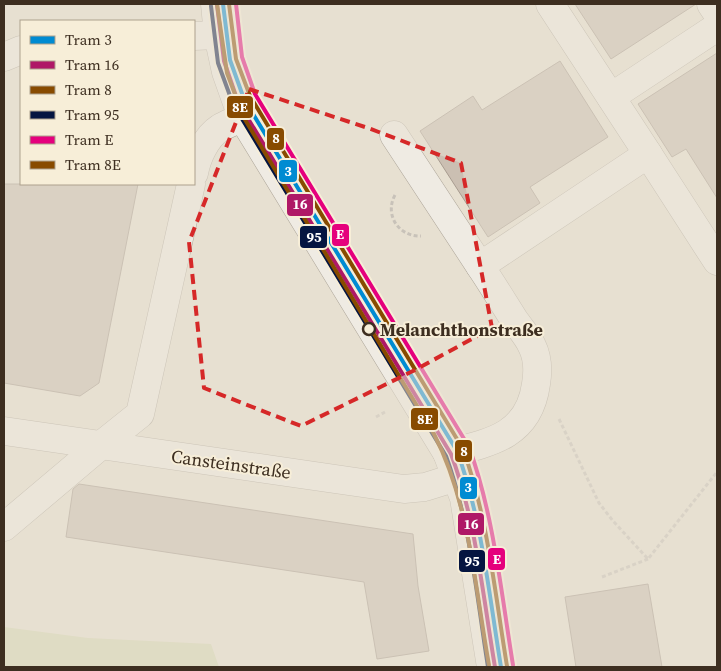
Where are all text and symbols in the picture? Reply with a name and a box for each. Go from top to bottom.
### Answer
legend [20,20,195,185]
text: Tram 3 [65,29,112,50]
text: Tram 16 [65,54,119,75]
text: Tram 8 [65,79,112,100]
line badge: 8E [226,95,254,119]
text: 8E [232,97,248,117]
text: Tram 95 [65,104,119,125]
line badge: 8 [266,127,285,151]
text: 8 [272,128,280,148]
text: Tram E [65,129,113,150]
text: Tram 8E [65,154,121,175]
line badge: 3 [278,159,298,183]
text: 3 [284,161,292,181]
line badge: 16 [286,193,314,217]
text: 16 [292,194,308,214]
line badge: E [331,223,350,247]
text: E [336,224,344,244]
line badge: 95 [299,225,328,249]
text: 95 [306,227,322,247]
place label: Melanchthonstraße [380,317,543,342]
marker: Melanchthonstraße [362,322,376,336]
line badge: 8E [410,407,439,431]
text: 8E [417,409,433,429]
line badge: 8 [454,439,473,463]
text: 8 [460,441,468,461]
street label: Cansteinstraße [170,443,292,485]
line badge: 3 [459,476,478,500]
text: 3 [464,477,472,497]
line badge: 16 [457,512,485,536]
text: 16 [463,514,479,534]
line badge: E [487,547,506,571]
line badge: 95 [458,549,486,573]
text: E [493,549,501,569]
text: 95 [464,551,480,571]

